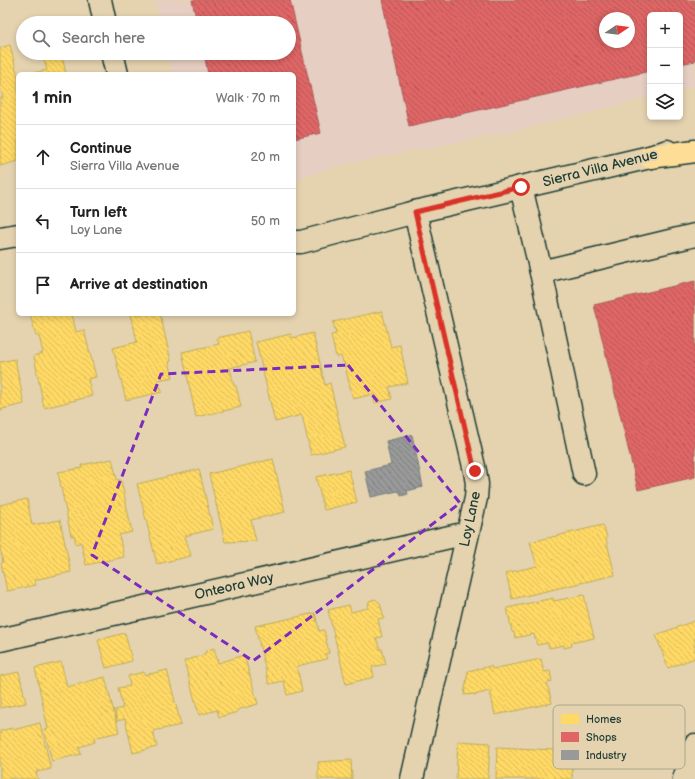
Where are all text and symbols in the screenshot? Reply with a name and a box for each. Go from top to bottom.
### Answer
north arrow [599,12,635,48]
map controls [647,12,683,120]
button: + [647,12,683,48]
search box [16,16,296,60]
icon: search [30,27,52,49]
text: Search here [62,29,145,48]
button: − [647,48,683,84]
button: layers [647,84,683,120]
text: 1 min [32,88,72,108]
text: Walk · 70 m [216,90,280,106]
text: Continue [70,139,132,158]
street label: Sierra Villa Avenue [541,145,659,191]
icon: ahead [32,146,54,168]
text: 20 m [250,149,280,165]
text: Sierra Villa Avenue [70,158,180,174]
route start [512,178,530,196]
text: Turn left [70,203,127,222]
icon: left [32,210,54,232]
text: 50 m [251,213,280,229]
text: Loy Lane [70,222,122,238]
icon: arrive [32,274,54,296]
text: Arrive at destination [70,275,208,294]
route end [466,462,484,480]
street label: Loy Lane [456,490,484,548]
street label: Onteora Way [193,568,276,603]
legend [553,705,685,769]
text: Homes [586,713,622,726]
text: Shops [586,731,617,744]
text: Industry [586,749,626,762]

